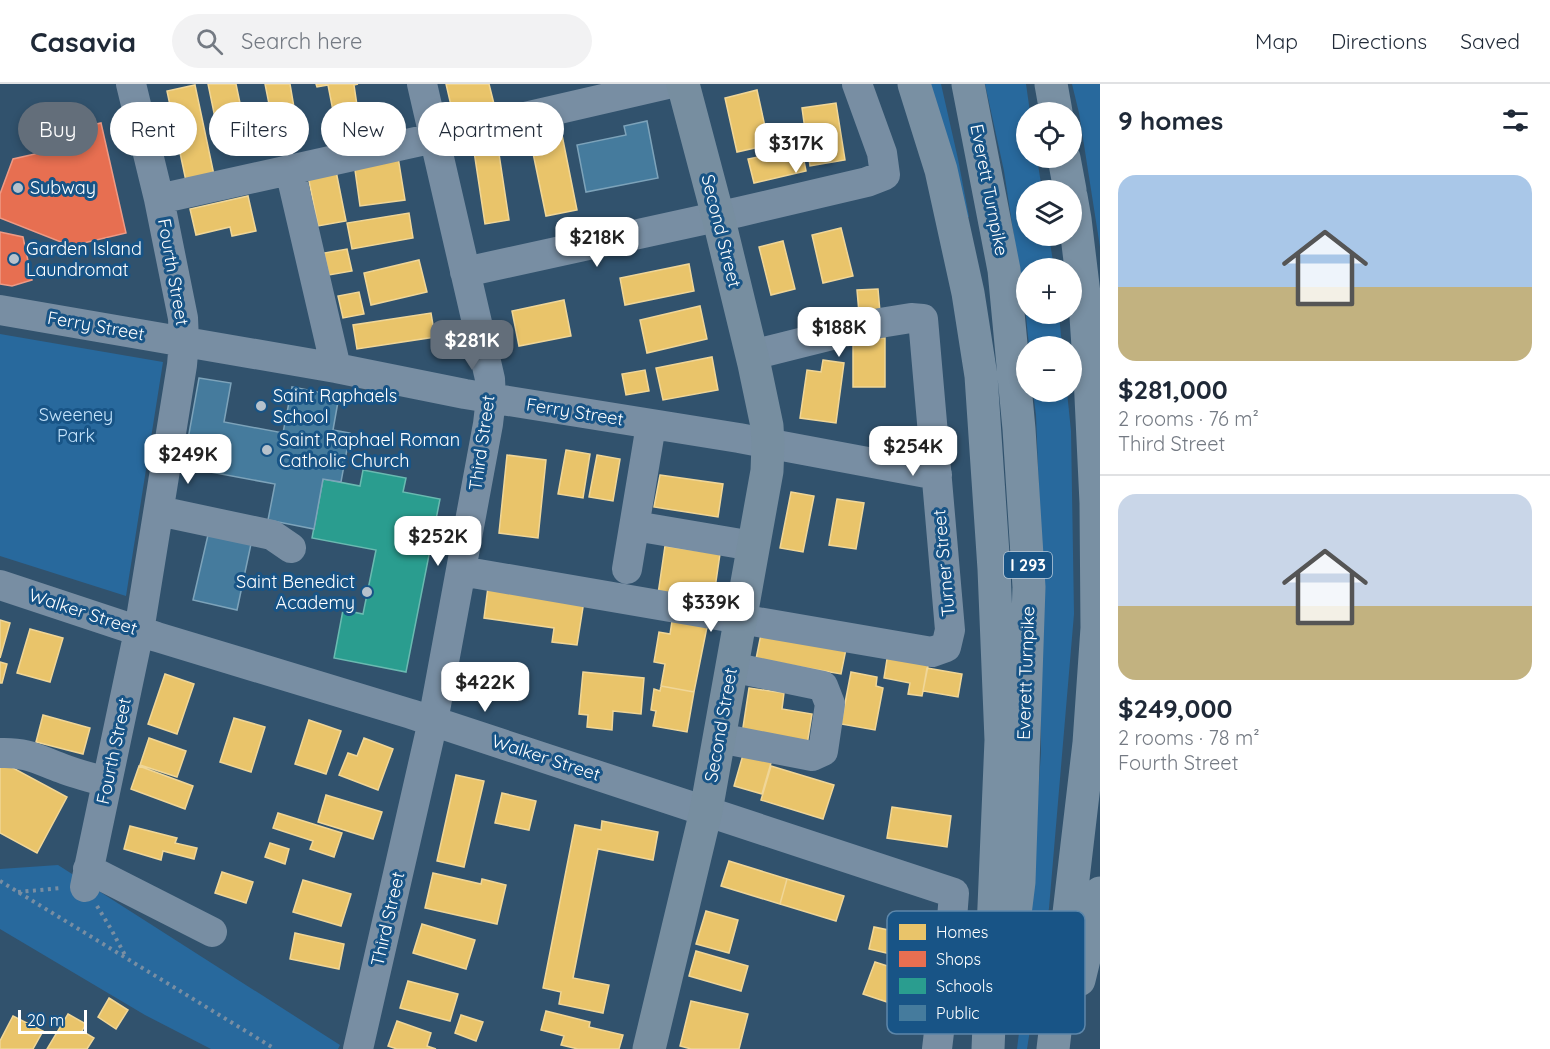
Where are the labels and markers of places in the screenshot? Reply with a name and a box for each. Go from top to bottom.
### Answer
pin: $317K [754,123,838,174]
place label: Subway [30,176,96,199]
marker: Subway [11,181,25,195]
pin: $218K [555,217,639,268]
place label: Garden Island Laundromat [26,237,142,281]
marker: Garden Island Laundromat [7,252,21,266]
pin: $188K [797,307,881,358]
pin: $281K [430,320,514,371]
place label: Saint Raphaels School [273,384,397,428]
marker: Saint Raphaels School [254,399,268,413]
pin: $254K [871,426,955,477]
place label: Saint Raphael Roman Catholic Church [279,428,460,472]
pin: $249K [146,434,230,485]
marker: Saint Raphael Roman Catholic Church [260,443,274,457]
pin: $252K [396,516,480,567]
place label: Saint Benedict Academy [236,570,355,614]
pin: $339K [669,582,753,633]
marker: Saint Benedict Academy [360,585,374,599]
pin: $422K [443,662,527,713]

